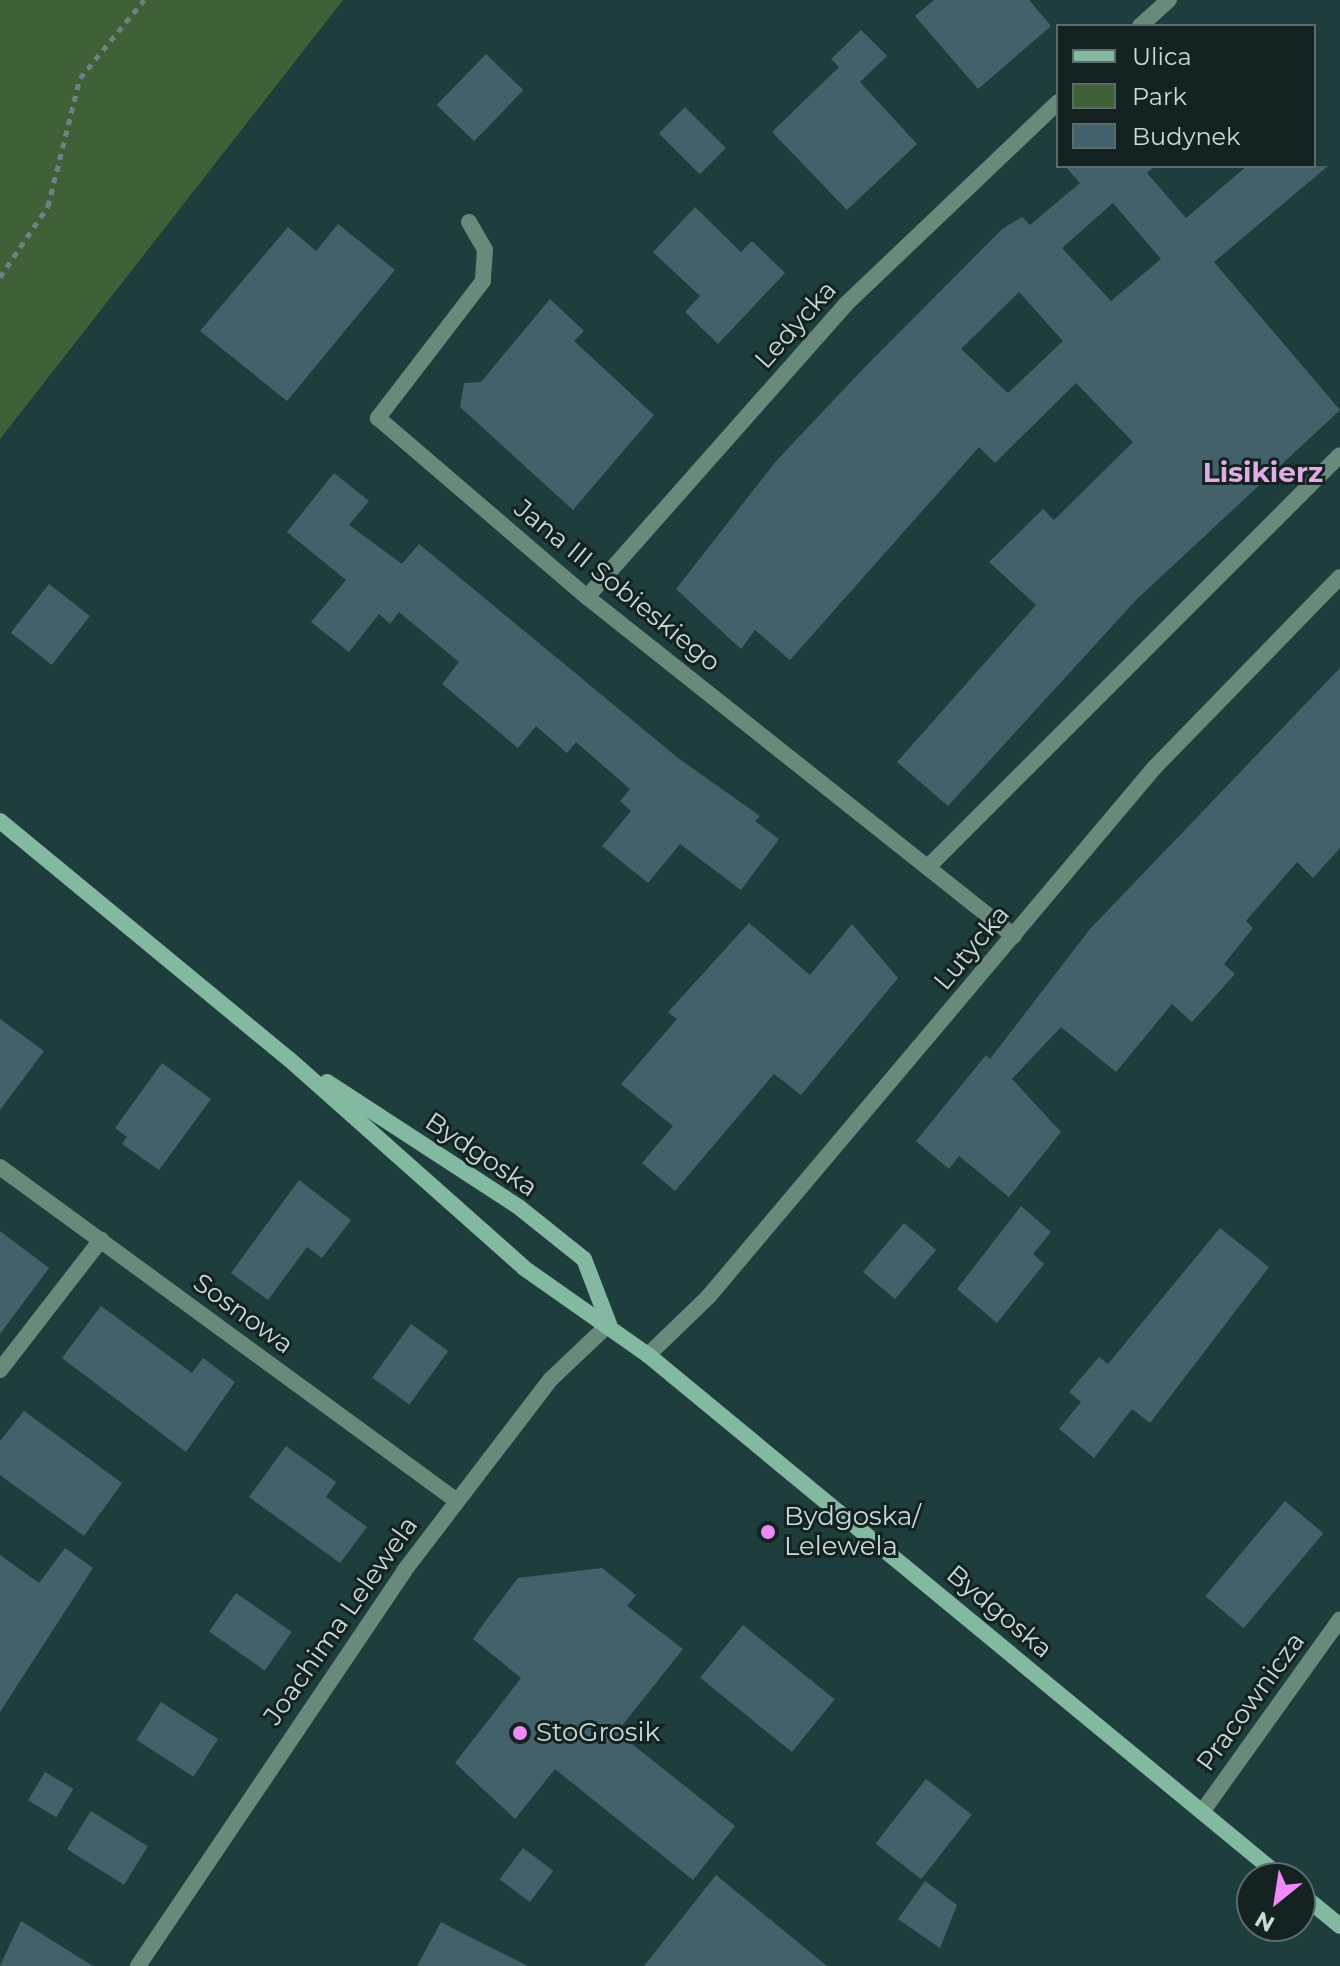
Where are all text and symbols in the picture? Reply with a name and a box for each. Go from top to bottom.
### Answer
legend [1056,24,1316,168]
text: Ulica [1132,42,1192,71]
text: Park [1132,82,1187,111]
text: Budynek [1132,122,1240,151]
street label: Ledycka [749,275,843,375]
district label: Lisikierz [1203,455,1323,489]
street label: Jana III Sobieskiego [508,493,726,679]
street label: Lutycka [928,899,1016,997]
street label: Bydgoska [419,1106,543,1204]
street label: Sosnowa [187,1267,299,1361]
place label: Bydgoska/ Lelewela [784,1501,921,1562]
street label: Joachima Lelewela [257,1511,425,1731]
marker: Bydgoska/ Lelewela [759,1523,777,1541]
street label: Bydgoska [940,1559,1058,1665]
street label: Pracownicza [1190,1627,1312,1777]
place label: StoGrosik [536,1717,660,1749]
marker: StoGrosik [511,1724,529,1742]
north arrow [1236,1862,1316,1942]
text: N [1250,1905,1279,1938]

